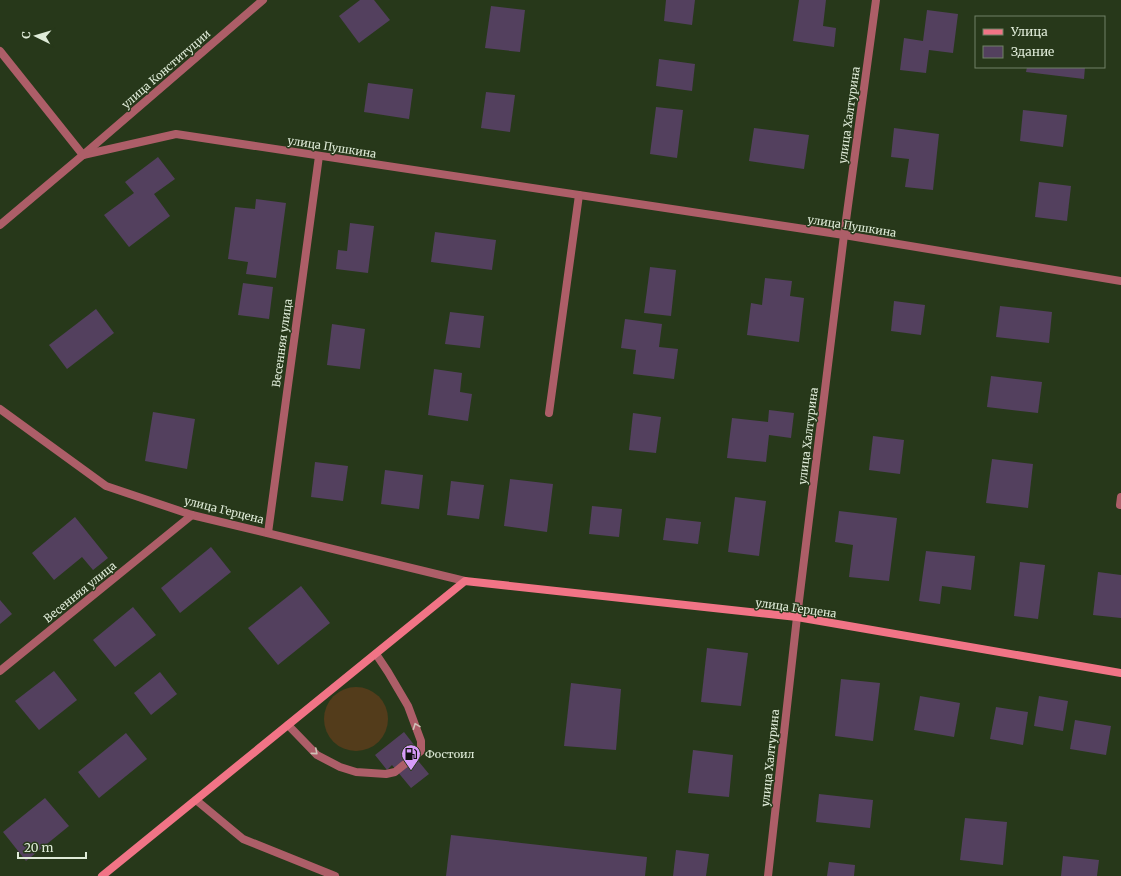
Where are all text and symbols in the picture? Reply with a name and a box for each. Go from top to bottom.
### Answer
north arrow [16,16,56,56]
legend [975,16,1105,68]
text: Улица [1010,24,1048,39]
street label: улица Конституции [119,26,214,111]
text: С [19,31,33,39]
text: Здание [1011,44,1054,59]
street label: улица Халтурина [835,65,863,164]
street label: улица Пушкина [287,133,377,161]
street label: улица Пушкина [807,212,897,240]
street label: Весенняя улица [269,298,295,388]
street label: улица Халтурина [795,386,821,485]
street label: улица Герцена [183,493,265,527]
street label: Весенняя улица [41,558,119,626]
street label: улица Герцена [755,595,837,621]
street label: улица Халтурина [758,708,782,807]
one-way arrow [412,723,420,730]
fuel station icon: Фостоил [400,743,422,771]
place label: Фостоил [425,747,475,761]
one-way arrow [311,748,318,755]
scale bar [18,834,86,860]
text: 20 m [24,840,53,855]

